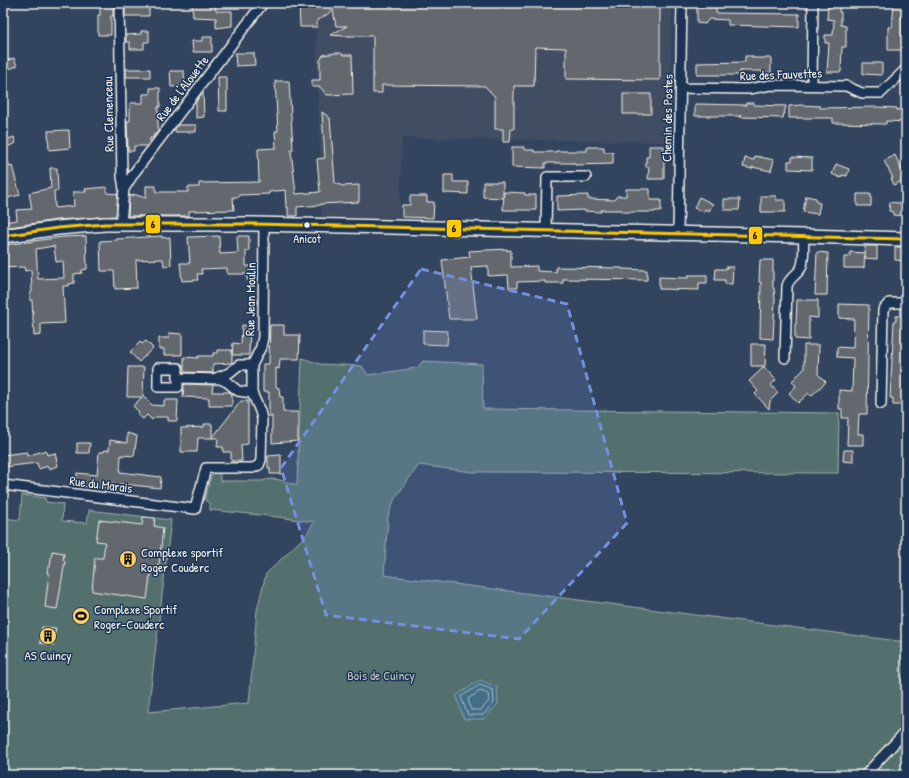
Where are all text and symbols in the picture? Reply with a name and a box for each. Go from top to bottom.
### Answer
street label: Rue de l'Alouette [151,52,213,124]
street label: Rue des Fauvettes [740,64,822,84]
street label: Chemin des Postes [657,74,677,162]
street label: Rue Clemenceau [98,76,118,152]
line badge: 6 [145,214,161,234]
text: 6 [151,217,156,231]
line badge: 6 [446,219,462,238]
marker: Anicot [302,220,312,230]
text: 6 [452,221,457,235]
line badge: 6 [748,226,763,245]
text: 6 [753,228,758,242]
place label: Anicot [293,230,322,247]
street label: Rue Jean Moulin [240,262,260,336]
street label: Rue du Marais [68,471,134,497]
place label: Complexe sportif Roger Couderc [141,543,224,576]
building icon: Complexe sportif Roger Couderc [118,549,138,569]
place label: Complexe Sportif Roger-Couderc [94,600,178,633]
sports icon: Complexe Sportif Roger-Couderc [71,606,91,626]
building icon: AS Cuincy [38,626,58,646]
place label: AS Cuincy [25,646,72,664]
park label: Bois de Cuincy [347,666,415,684]

